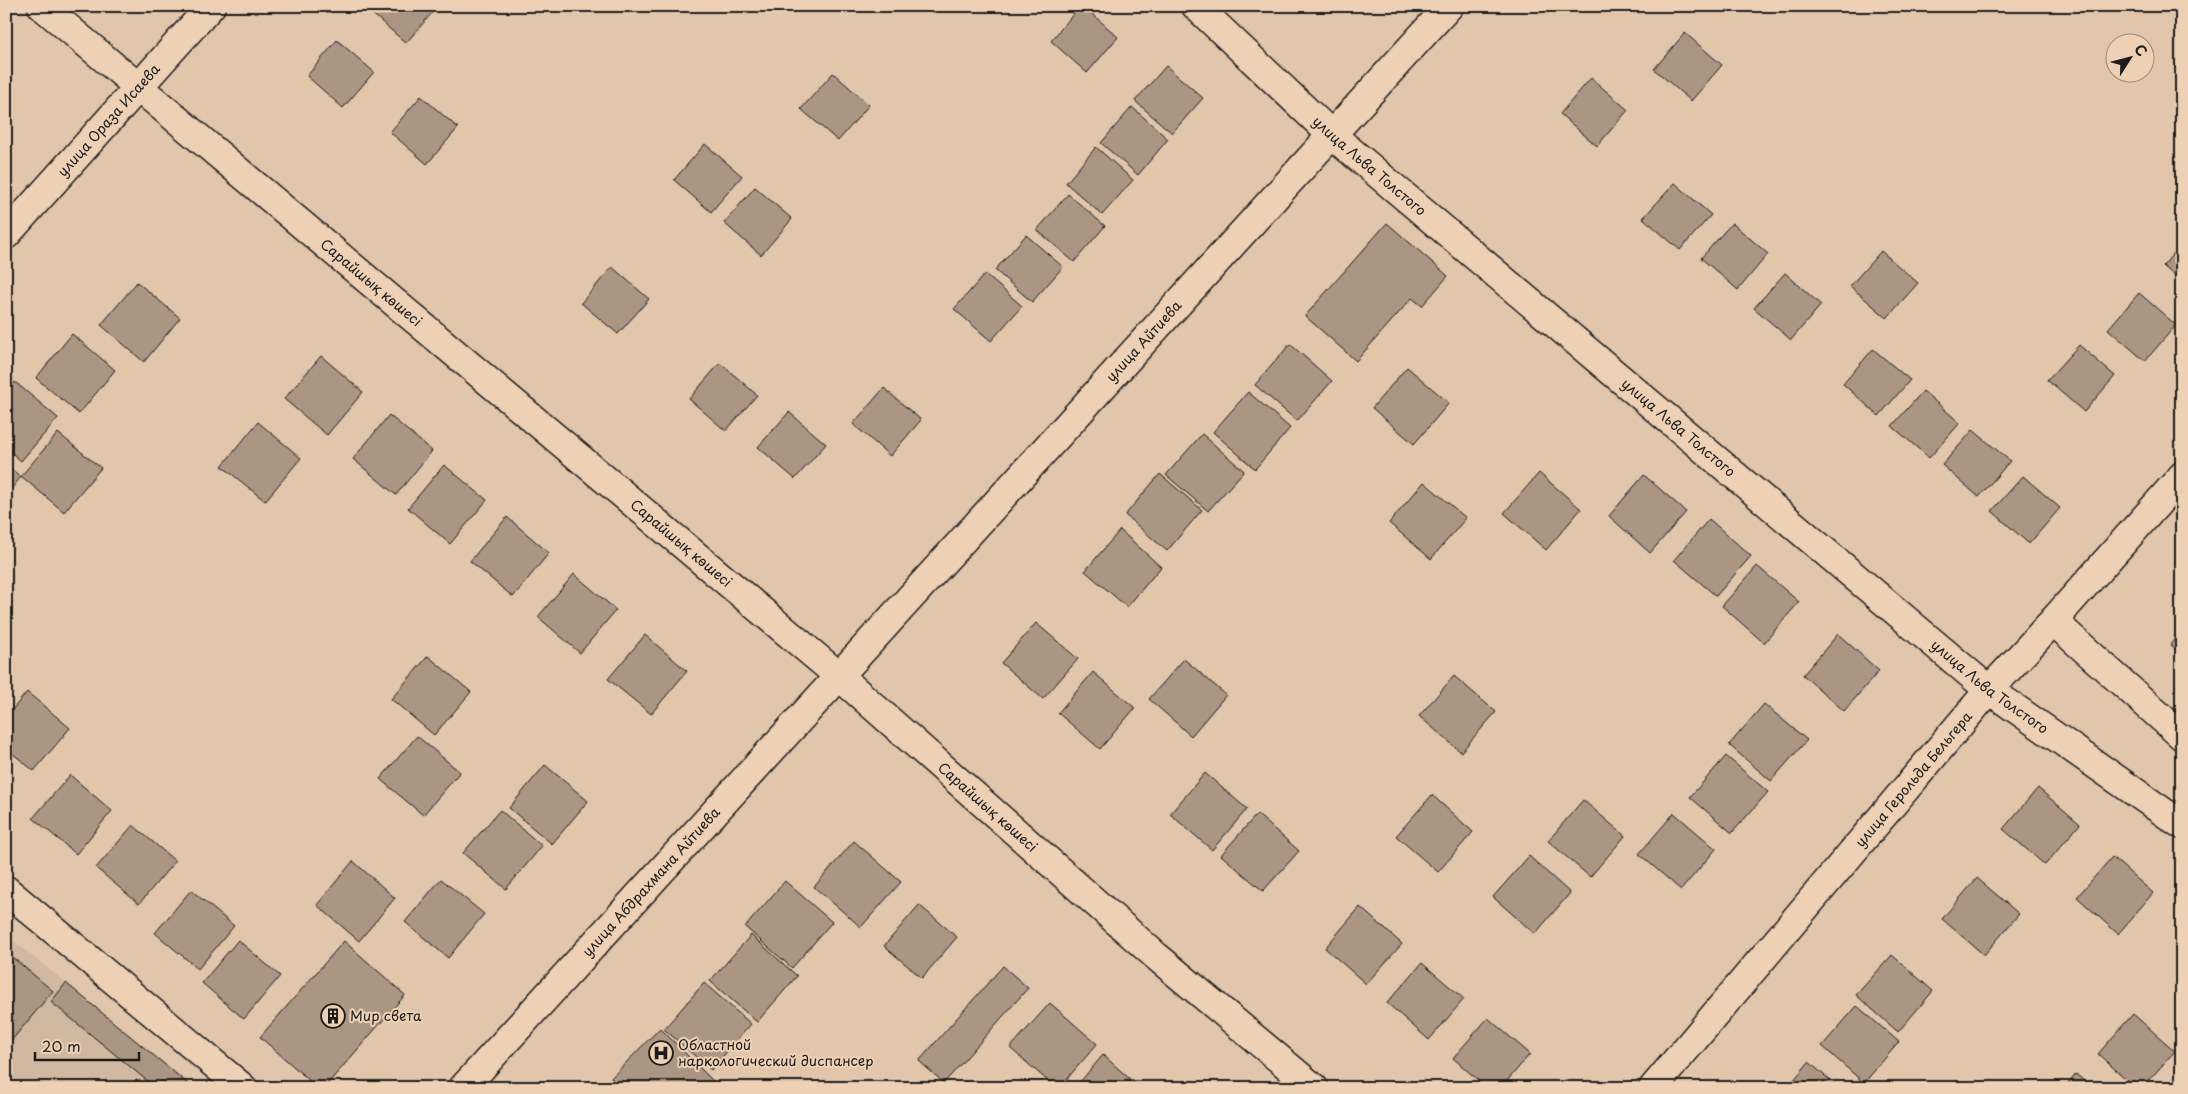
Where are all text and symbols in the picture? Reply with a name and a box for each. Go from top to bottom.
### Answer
north arrow [2106,32,2156,82]
text: С [2129,40,2153,60]
street label: улица Ораза Исаева [52,59,165,181]
street label: улица Льва Толстого [1308,111,1431,220]
street label: Сарайшық көшесі [316,233,427,331]
street label: улица Айтиева [1101,295,1186,386]
street label: улица Льва Толстого [1617,373,1741,482]
street label: Сарайшық көшесі [626,494,737,592]
street label: улица Льва Толстого [1926,634,2053,739]
street label: улица Герольда Бельгера [1850,706,1977,852]
street label: Сарайшық көшесі [933,757,1042,857]
street label: улица Абдрахмана Айтиева [577,802,725,961]
building icon: Мир света [320,1003,346,1029]
place label: Мир света [350,1005,422,1026]
scale bar [35,1029,139,1061]
text: 20 m [42,1034,81,1057]
place label: Областной наркологический диспансер [678,1034,874,1071]
hospital icon: Областной наркологический диспансер [648,1040,674,1066]

